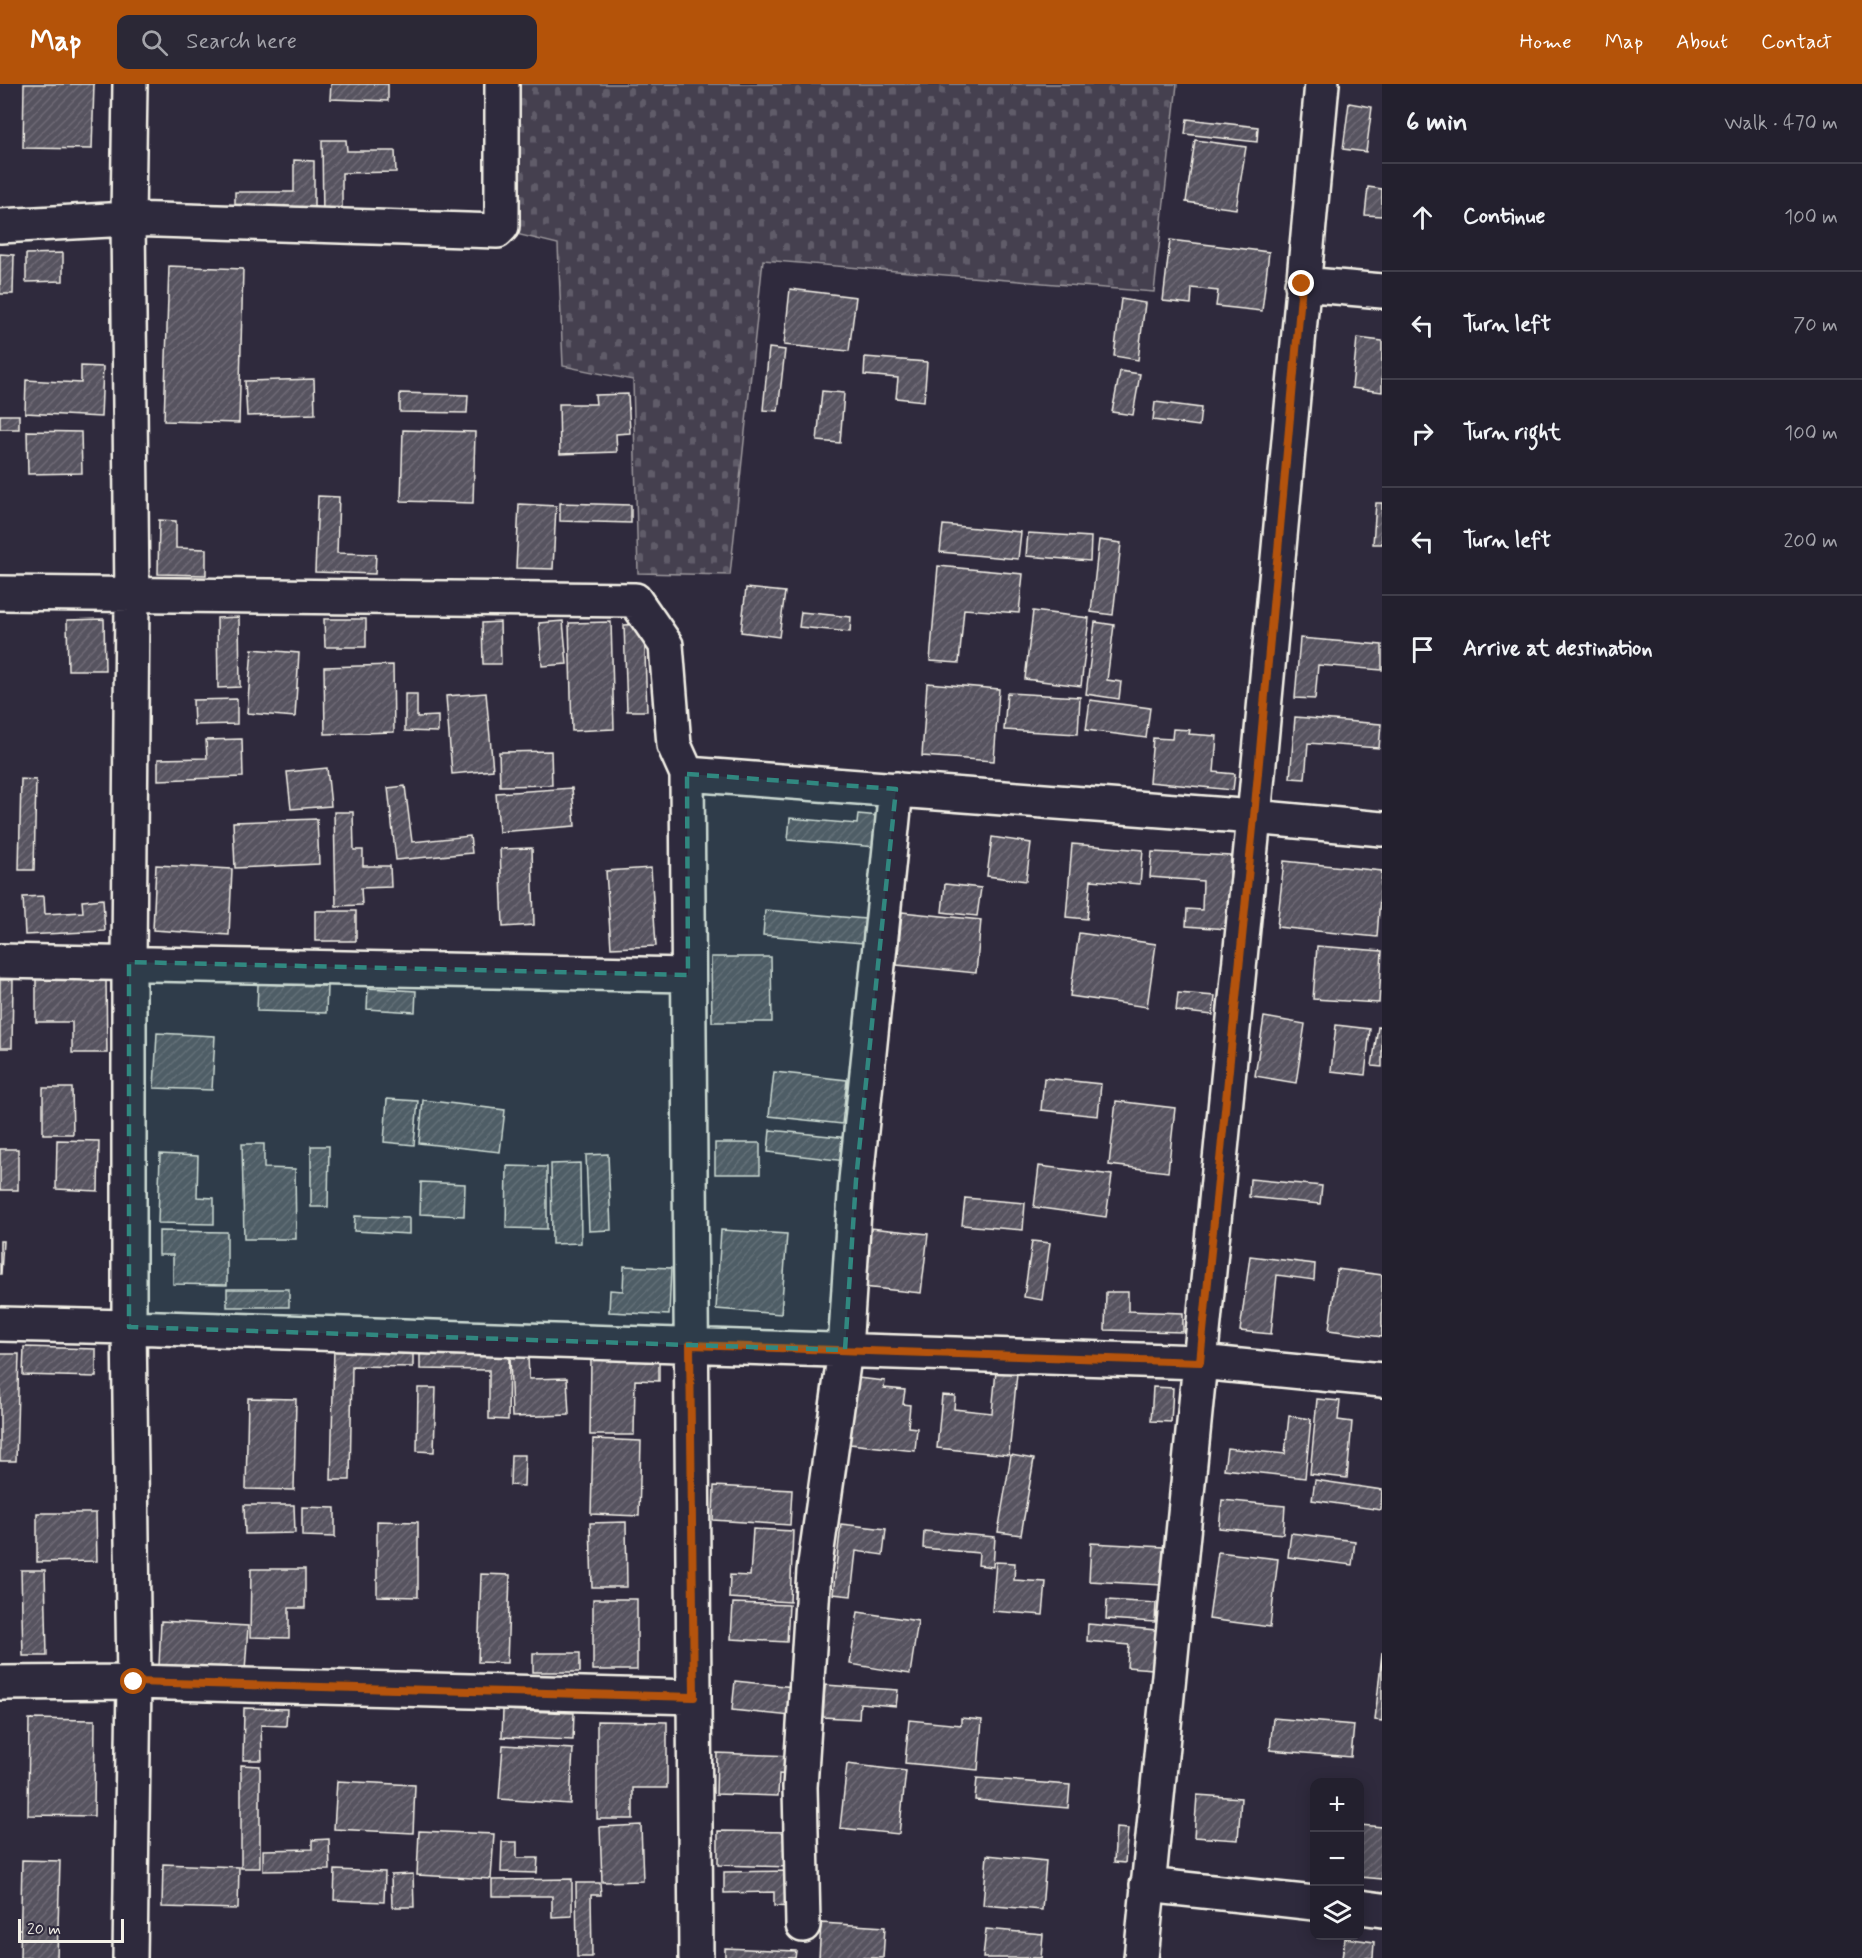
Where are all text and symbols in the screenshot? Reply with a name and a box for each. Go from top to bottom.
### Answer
search box [117,15,537,69]
text: Map [30,24,81,61]
icon: search [138,26,171,59]
text: Search here [186,28,297,56]
text: Home [1520,28,1572,56]
text: Map [1605,28,1643,56]
text: About [1676,28,1728,56]
text: Contact [1761,28,1832,56]
text: 6 min [1406,106,1468,140]
text: Walk · 470 m [1724,110,1838,137]
icon: ahead [1406,201,1439,234]
text: Continue [1463,203,1545,231]
text: 100 m [1784,204,1838,231]
route end [1288,270,1314,296]
icon: left [1406,309,1439,342]
text: Turn left [1463,311,1551,339]
text: 70 m [1793,312,1838,339]
icon: right [1406,417,1439,450]
text: Turn right [1463,419,1561,447]
text: 100 m [1784,420,1838,447]
icon: left [1406,525,1439,558]
text: Turn left [1463,527,1551,555]
text: 200 m [1783,528,1838,555]
icon: arrive [1406,633,1439,666]
text: Arrive at destination [1463,635,1653,663]
route start [120,1668,146,1694]
map controls [1310,1778,1364,1940]
button: + [1310,1778,1364,1832]
button: − [1310,1832,1364,1886]
button: layers [1310,1886,1364,1940]
scale bar [18,1916,124,1944]
text: 20 m [27,1919,61,1940]

